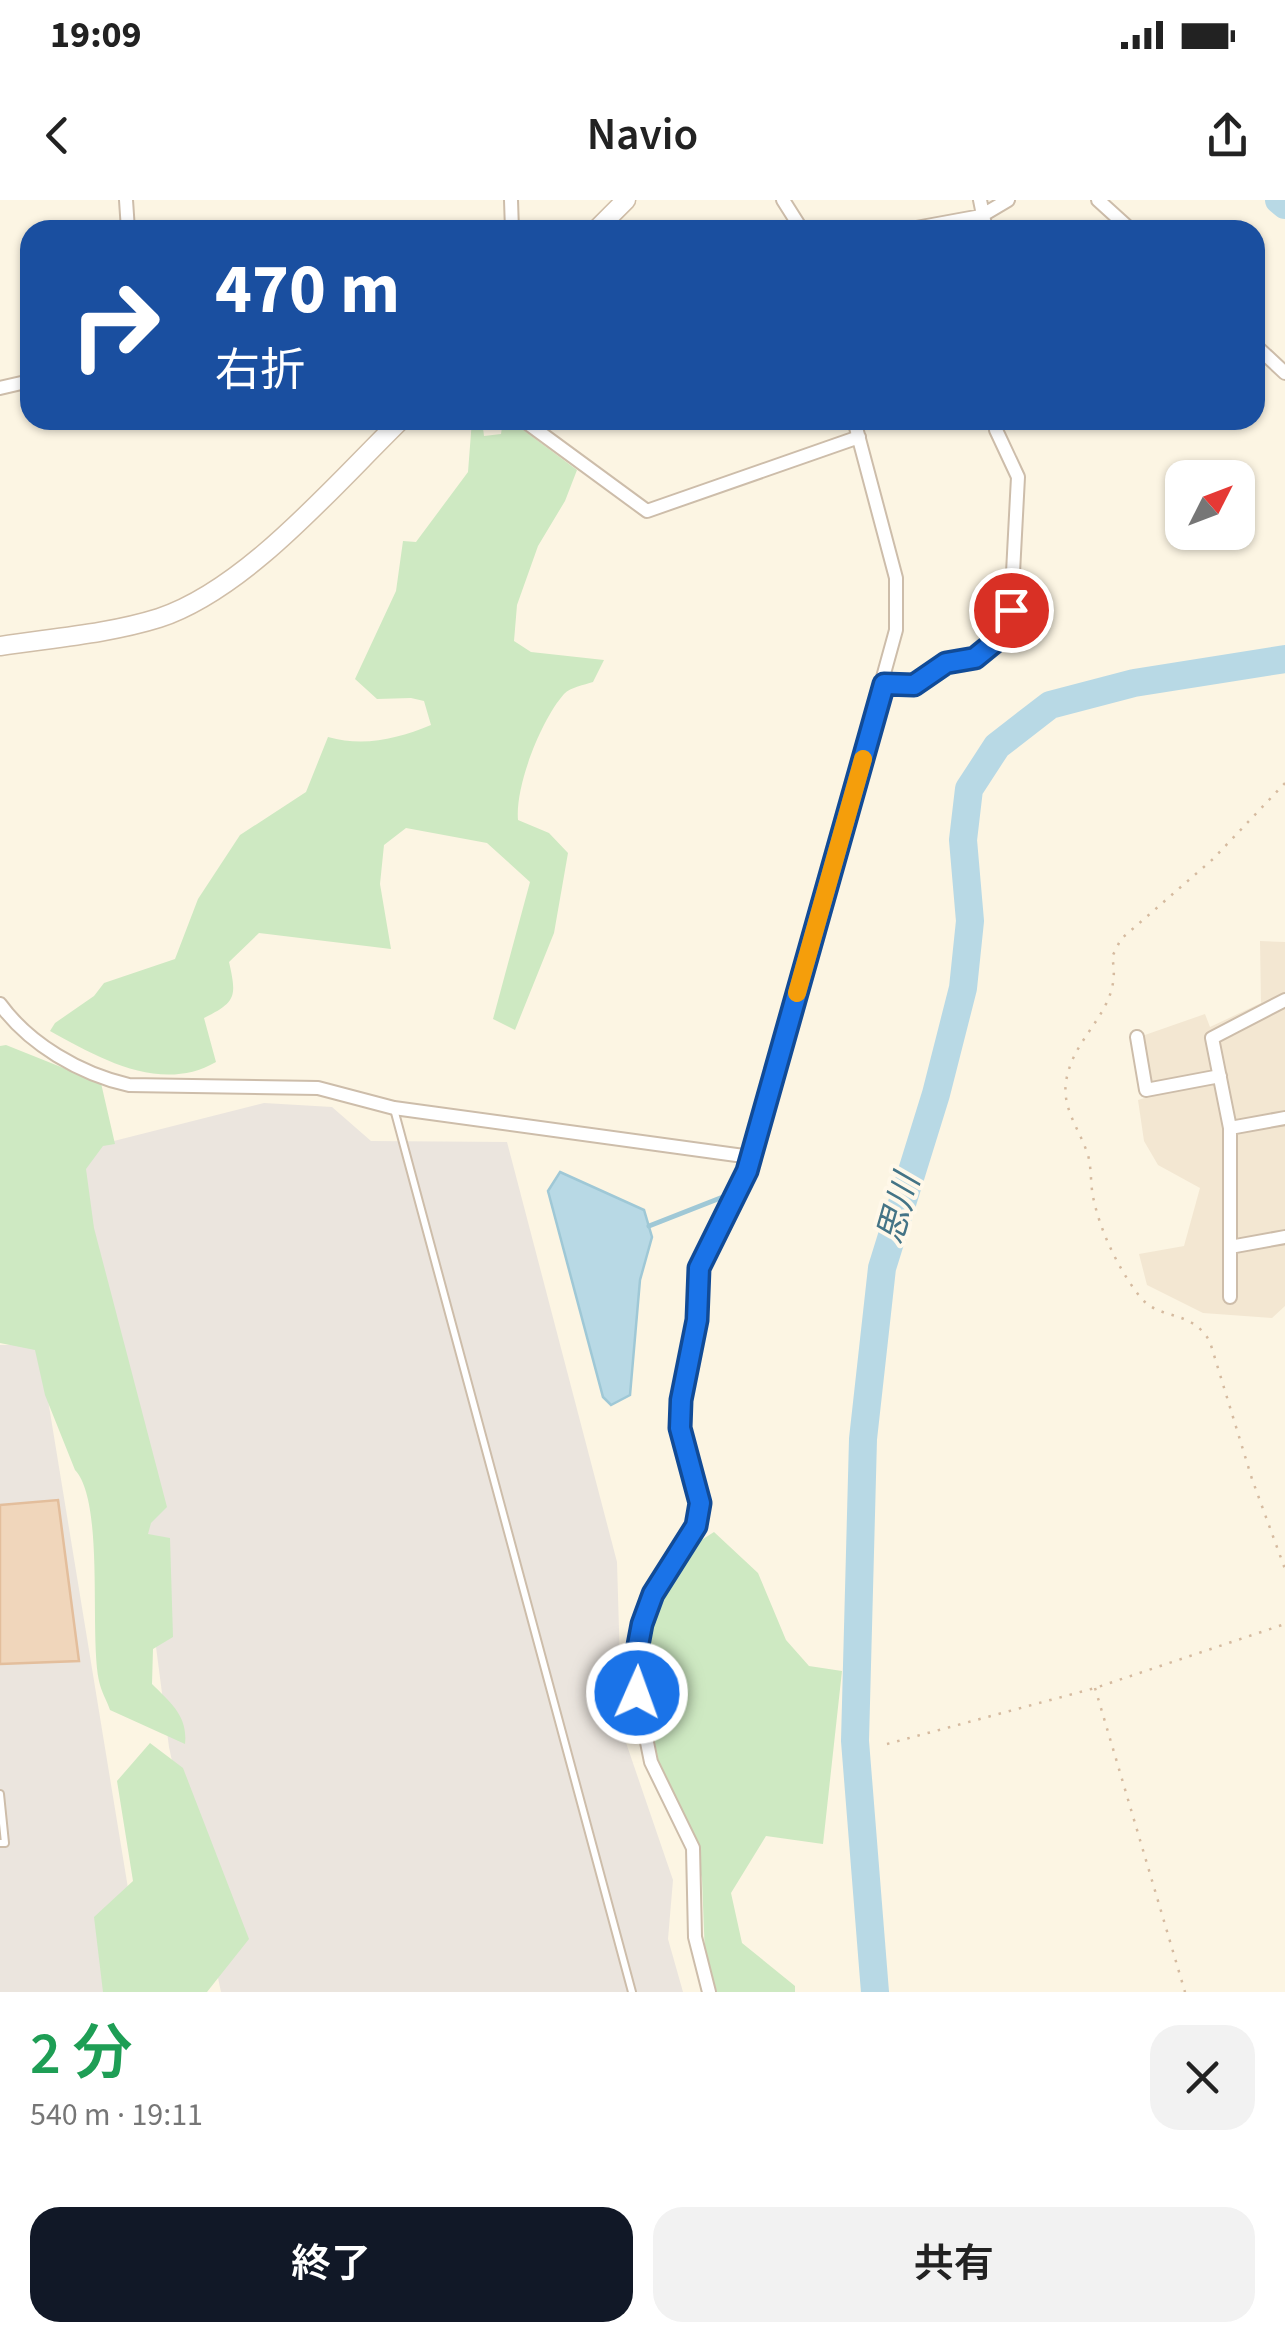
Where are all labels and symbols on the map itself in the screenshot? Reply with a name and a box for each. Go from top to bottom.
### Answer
north arrow [1165,460,1255,550]
pin [969,568,1054,653]
water label: 思川 [865,1165,934,1250]
position arrow [585,1641,689,1745]

